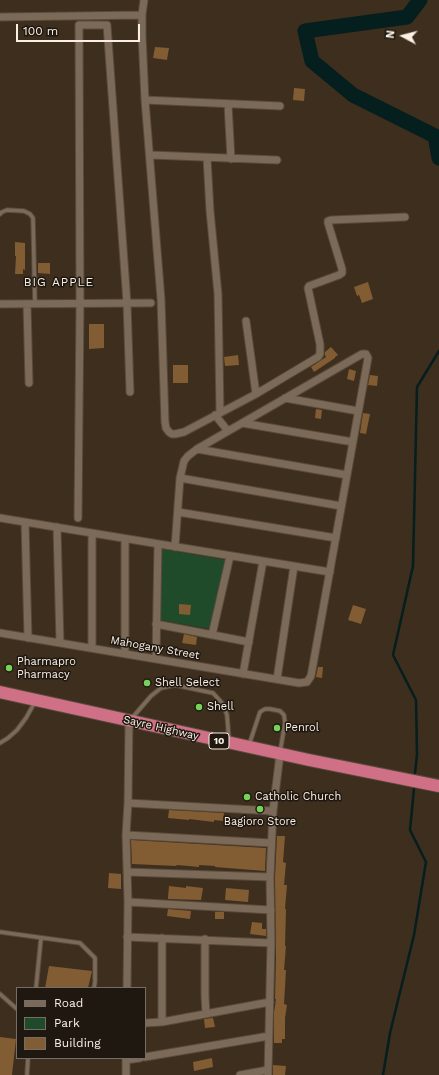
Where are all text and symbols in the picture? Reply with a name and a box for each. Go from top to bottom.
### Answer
scale bar [18,16,142,42]
north arrow [383,16,423,56]
text: 100 m [23,24,58,38]
text: N [384,30,398,39]
district label: BIG APPLE [24,275,94,289]
street label: Mahogany Street [109,634,201,662]
place label: Pharmapro Pharmacy [17,655,76,681]
marker: Pharmapro Pharmacy [4,663,14,673]
place label: Shell Select [155,676,220,690]
marker: Shell Select [142,678,152,688]
place label: Shell [207,700,234,714]
marker: Shell [194,702,204,712]
street label: Sayre Highway [122,713,200,743]
place label: Penrol [285,721,319,735]
marker: Penrol [272,723,282,733]
road number: 10 [209,733,229,749]
place label: Catholic Church [255,790,341,804]
marker: Catholic Church [242,792,252,802]
marker: Bagioro Store [255,804,265,814]
place label: Bagioro Store [224,815,296,829]
legend [16,987,146,1059]
text: Road [54,996,83,1010]
text: Park [54,1016,80,1030]
text: Building [54,1036,101,1050]

